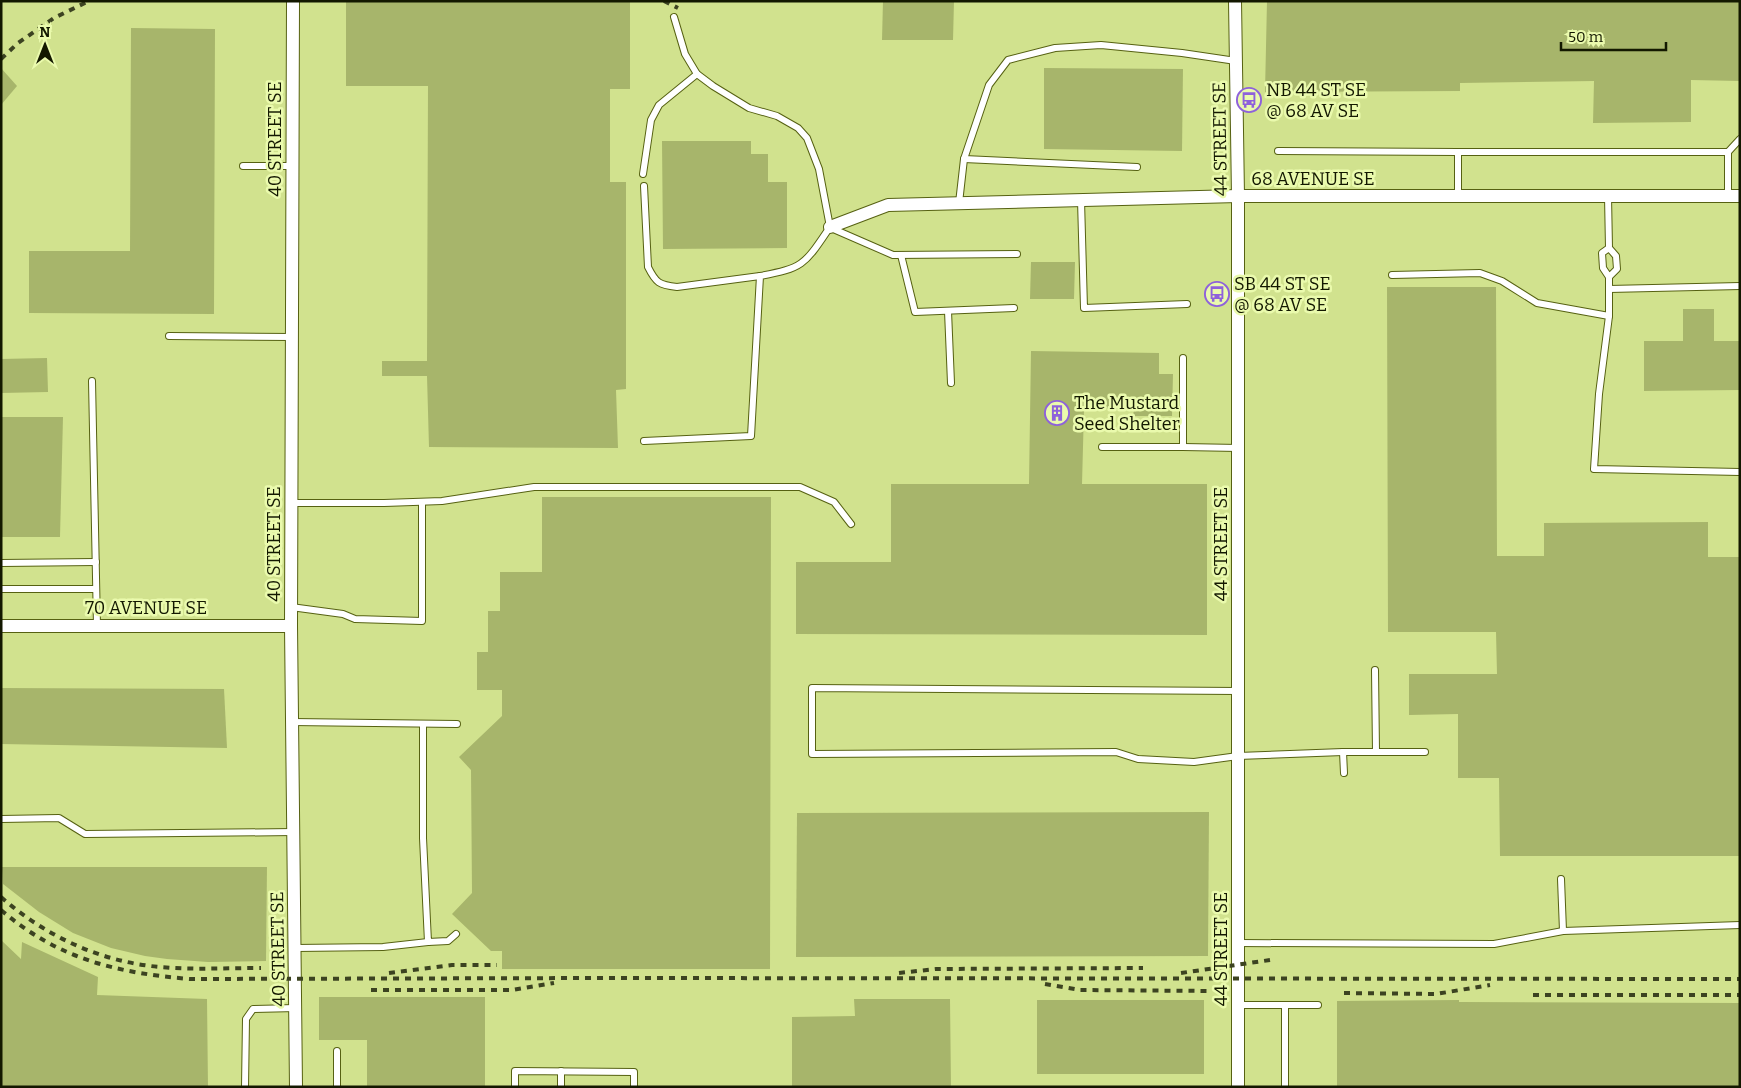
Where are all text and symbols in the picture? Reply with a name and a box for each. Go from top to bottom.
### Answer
north arrow [20,20,70,70]
scale bar [1561,20,1666,52]
text: N [40,24,51,41]
text: 50 m [1568,28,1604,46]
place label: NB 44 ST SE @ 68 AV SE [1266,79,1366,122]
street label: 40 STREET SE [264,81,286,197]
street label: 44 STREET SE [1208,82,1232,196]
bus stop icon: NB 44 ST SE @ 68 AV SE [1236,87,1262,113]
street label: 68 AVENUE SE [1251,168,1375,190]
place label: SB 44 ST SE @ 68 AV SE [1234,273,1331,316]
bus stop icon: SB 44 ST SE @ 68 AV SE [1204,281,1230,307]
place label: The Mustard Seed Shelter [1074,392,1180,435]
building icon: The Mustard Seed Shelter [1044,400,1070,426]
street label: 40 STREET SE [263,486,285,602]
street label: 44 STREET SE [1210,487,1232,601]
street label: 70 AVENUE SE [85,597,207,619]
street label: 40 STREET SE [266,891,290,1007]
street label: 44 STREET SE [1210,892,1232,1006]

